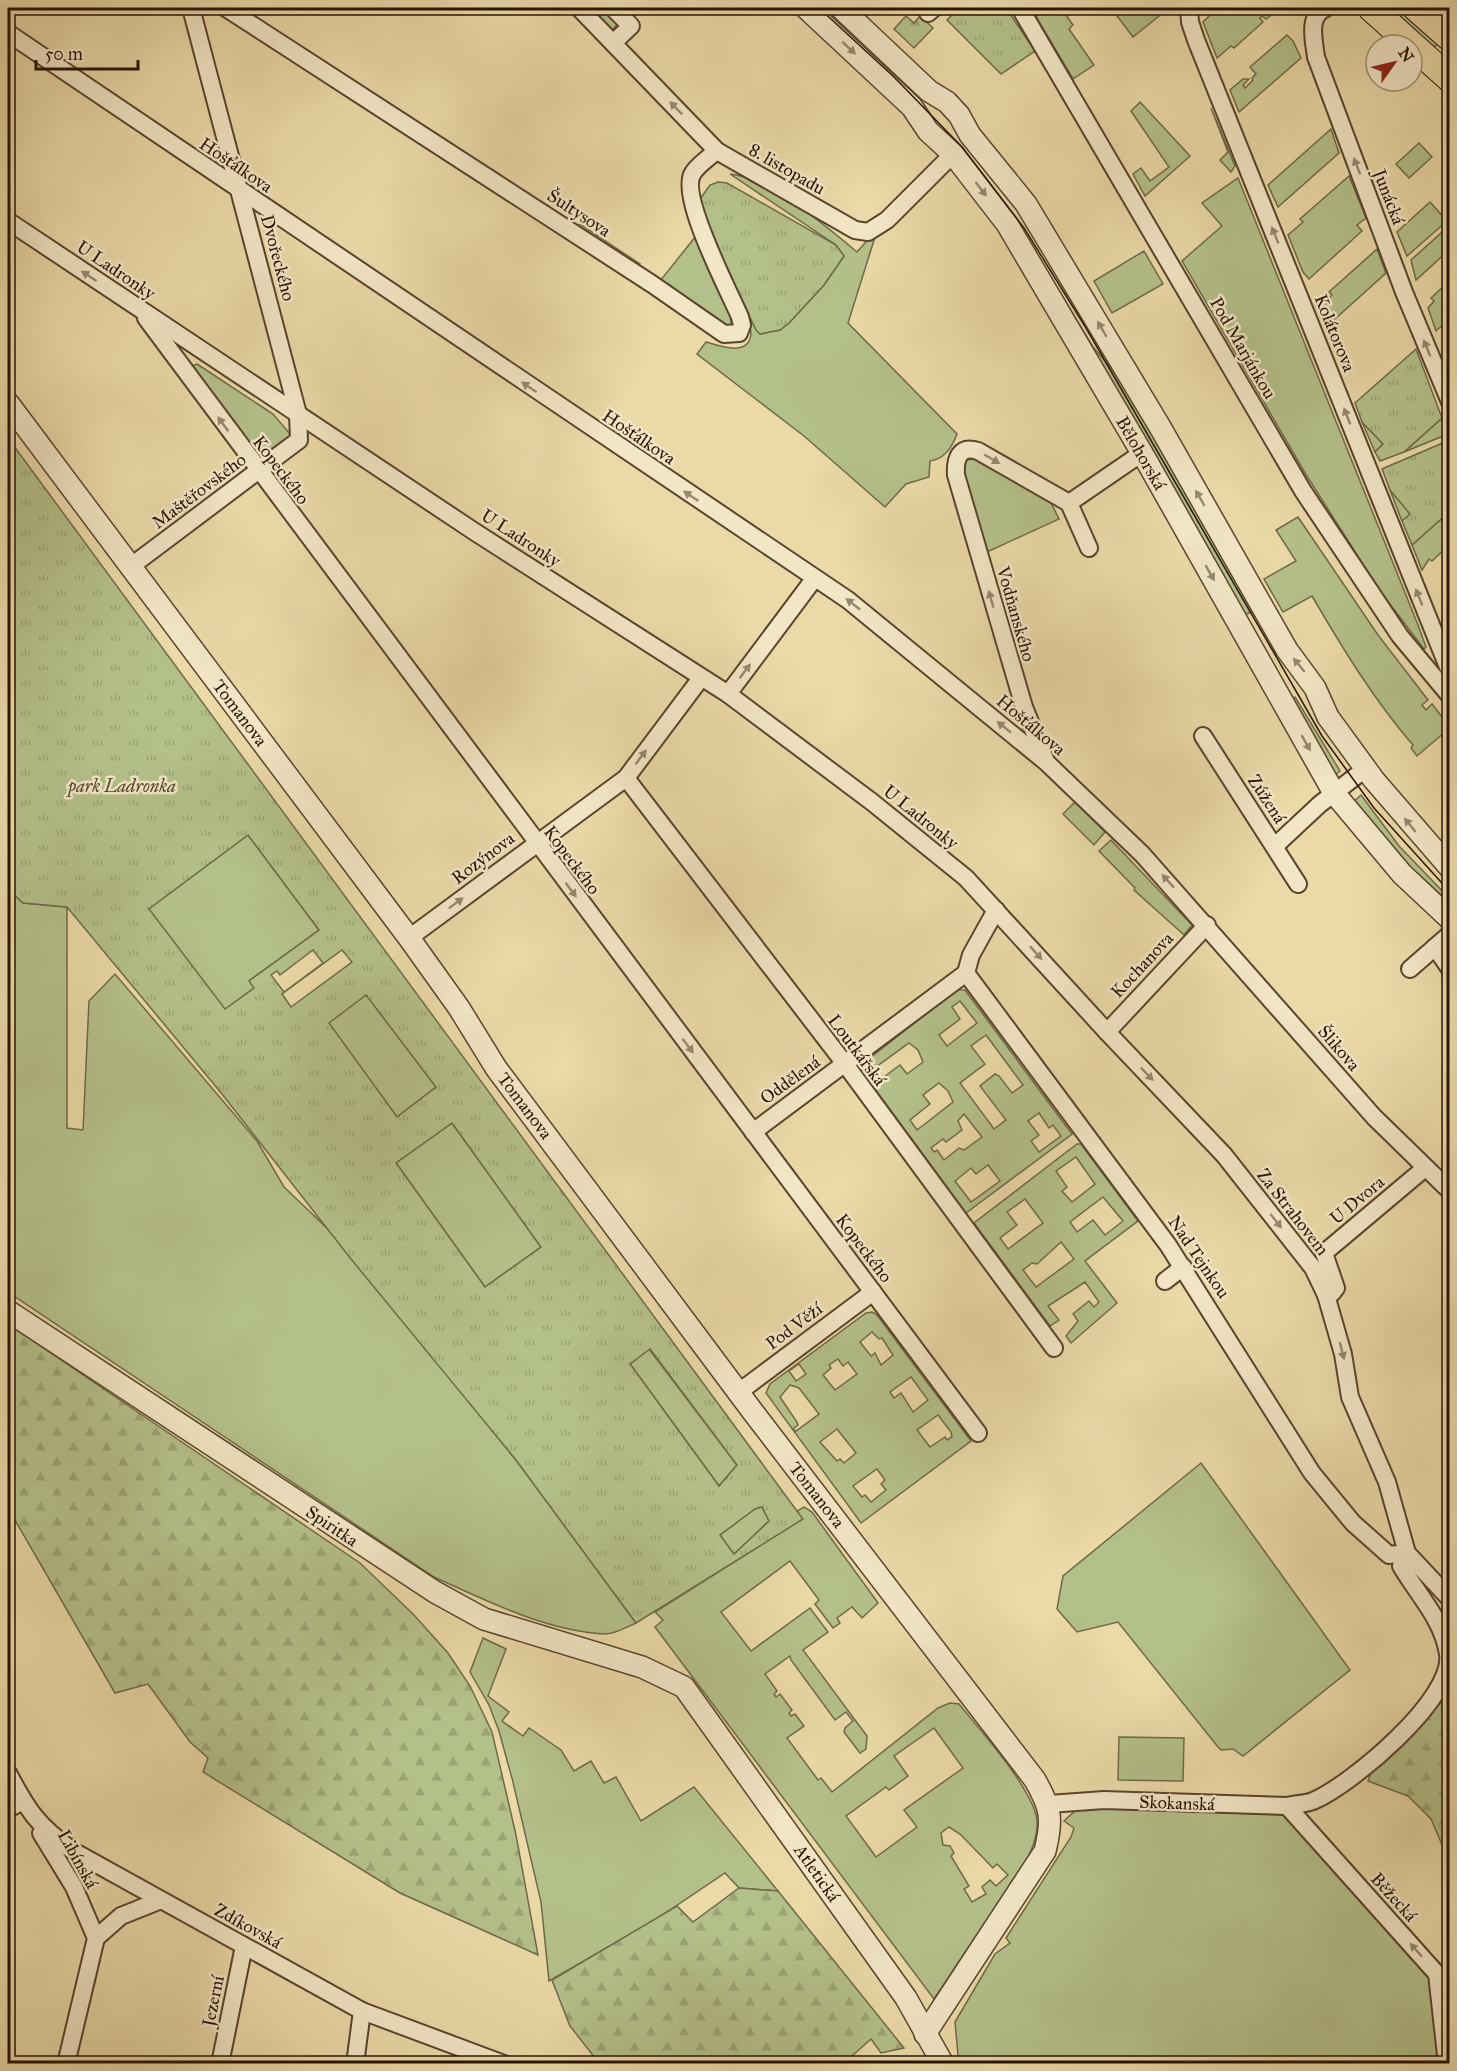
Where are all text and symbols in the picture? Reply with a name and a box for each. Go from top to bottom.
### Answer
scale bar [36,33,138,71]
north arrow [1364,33,1424,93]
one-way arrow [842,40,856,54]
text: 50 m [45,43,83,65]
text: N [1394,44,1418,66]
one-way arrow [669,101,683,116]
street label: Hošťálkova [195,133,277,198]
street label: 8. listopadu [745,138,829,200]
one-way arrow [1351,157,1361,175]
street label: Junácká [1367,164,1410,228]
one-way arrow [975,181,988,197]
street label: Šultysova [543,183,616,242]
street label: Dvořeckého [256,212,300,304]
one-way arrow [1270,226,1279,244]
street label: U Ladronky [72,236,160,305]
one-way arrow [81,270,98,281]
street label: Kolátorova [1310,291,1361,375]
street label: Pod Marjánkou [1205,293,1281,403]
one-way arrow [1097,321,1108,337]
one-way arrow [1422,338,1432,356]
one-way arrow [521,381,537,392]
street label: Hošťálkova [598,405,680,470]
one-way arrow [1342,407,1352,425]
street label: Bělohorská [1111,412,1171,494]
one-way arrow [217,416,229,432]
street label: Kopeckého [248,431,314,509]
street label: Maštěřovského [148,448,250,534]
one-way arrow [984,454,1001,464]
one-way arrow [1195,489,1205,506]
one-way arrow [683,490,699,501]
street label: U Ladronky [477,504,565,572]
street label: Vodňanského [992,563,1040,664]
one-way arrow [1205,565,1215,582]
one-way arrow [1414,588,1424,606]
one-way arrow [986,590,996,608]
one-way arrow [845,597,861,610]
one-way arrow [1294,658,1306,673]
one-way arrow [738,664,750,679]
street label: Tomanova [208,675,272,751]
street label: Hošťálkova [992,690,1070,760]
one-way arrow [996,721,1012,734]
one-way arrow [1301,735,1311,752]
one-way arrow [635,750,647,765]
street label: Zúžená [1243,770,1291,828]
park label: park Ladronka [65,775,176,798]
street label: U Ladronky [879,780,963,854]
one-way arrow [1404,817,1417,833]
street label: Kopeckého [539,821,605,899]
street label: Rozýnova [447,827,519,889]
one-way arrow [1162,874,1175,889]
one-way arrow [564,883,576,898]
one-way arrow [447,897,463,909]
street label: Kochanova [1106,927,1178,1002]
one-way arrow [1029,945,1042,960]
street label: Loutkářská [823,1010,891,1090]
street label: Šlikova [1313,1020,1366,1076]
one-way arrow [682,1039,694,1054]
street label: Oddělená [756,1051,825,1109]
one-way arrow [1140,1067,1154,1081]
street label: Tomanova [493,1068,557,1144]
street label: Za Strahovem [1252,1164,1334,1260]
street label: U Dvora [1325,1171,1389,1229]
street label: Kopeckého [831,1209,897,1287]
street label: Nad Tejnkou [1163,1212,1235,1303]
one-way arrow [1269,1213,1282,1229]
street label: Pod Věží [761,1297,827,1354]
one-way arrow [1337,1342,1347,1361]
street label: Tomanova [784,1458,850,1533]
street label: Spiritka [302,1501,363,1552]
street label: Skokanská [1139,1791,1216,1815]
street label: Libínská [53,1826,103,1893]
street label: Atletická [789,1839,845,1906]
street label: Běžecká [1366,1868,1422,1926]
street label: Zdíkovská [210,1899,286,1954]
one-way arrow [1409,1943,1423,1958]
street label: Jezerní [197,1973,230,2031]

